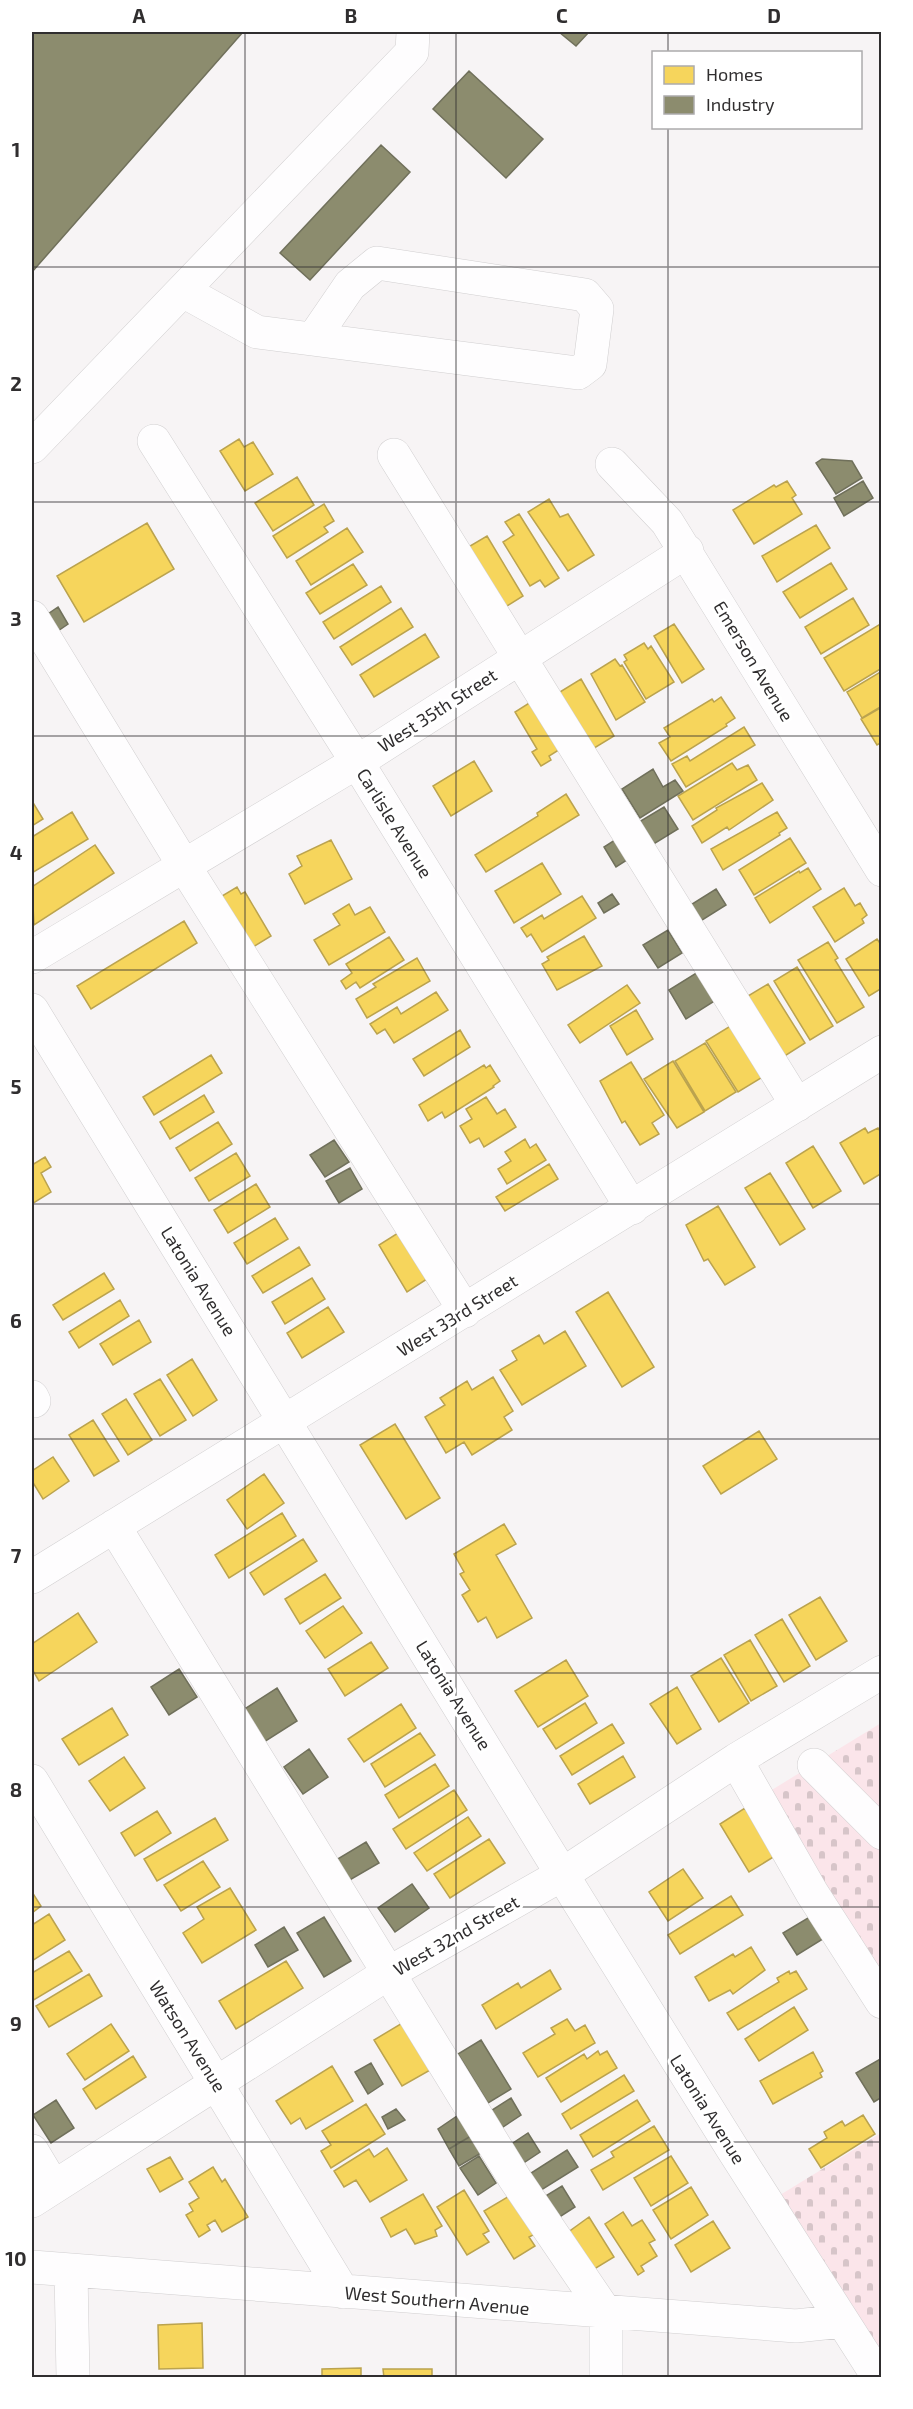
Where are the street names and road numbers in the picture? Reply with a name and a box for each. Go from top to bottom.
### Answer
street label: Emerson Avenue [709,597,799,725]
street label: West 35th Street [373,663,501,757]
street label: Carlisle Avenue [352,764,438,882]
street label: Latonia Avenue [157,1222,241,1340]
street label: West 33rd Street [393,1269,521,1361]
street label: Latonia Avenue [412,1636,496,1754]
street label: West 32nd Street [389,1890,523,1980]
street label: Watson Avenue [145,1976,231,2096]
street label: Latonia Avenue [666,2050,750,2168]
street label: West Southern Avenue [344,2281,530,2319]

